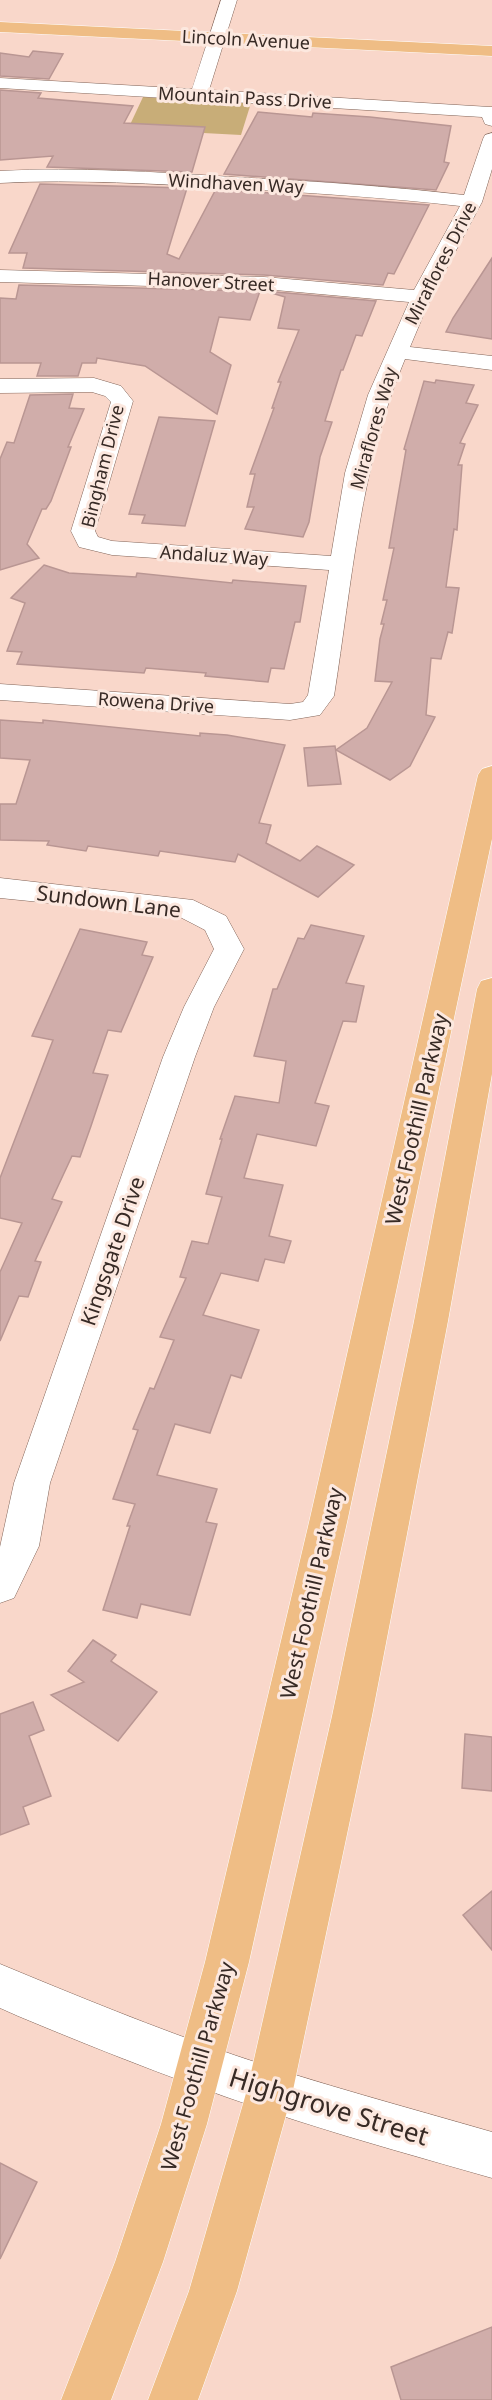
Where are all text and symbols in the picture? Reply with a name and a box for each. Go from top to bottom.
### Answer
street label: Lincoln Avenue [181,24,311,54]
street label: Mountain Pass Drive [158,80,332,114]
street label: Windhaven Way [168,167,305,199]
street label: Miraflores Drive [399,197,481,329]
street label: Hanover Street [147,266,275,296]
street label: Miraflores Way [344,363,402,492]
street label: Bingham Drive [75,402,129,530]
street label: Andaluz Way [159,539,270,571]
street label: Rowena Drive [97,686,215,718]
street label: Sundown Lane [35,878,183,924]
street label: West Foothill Parkway [378,1010,454,1227]
street label: Kingsgate Drive [73,1173,151,1329]
street label: West Foothill Parkway [273,1484,349,1701]
street label: West Foothill Parkway [154,1958,240,2174]
street label: Highgrove Street [225,2059,433,2153]

